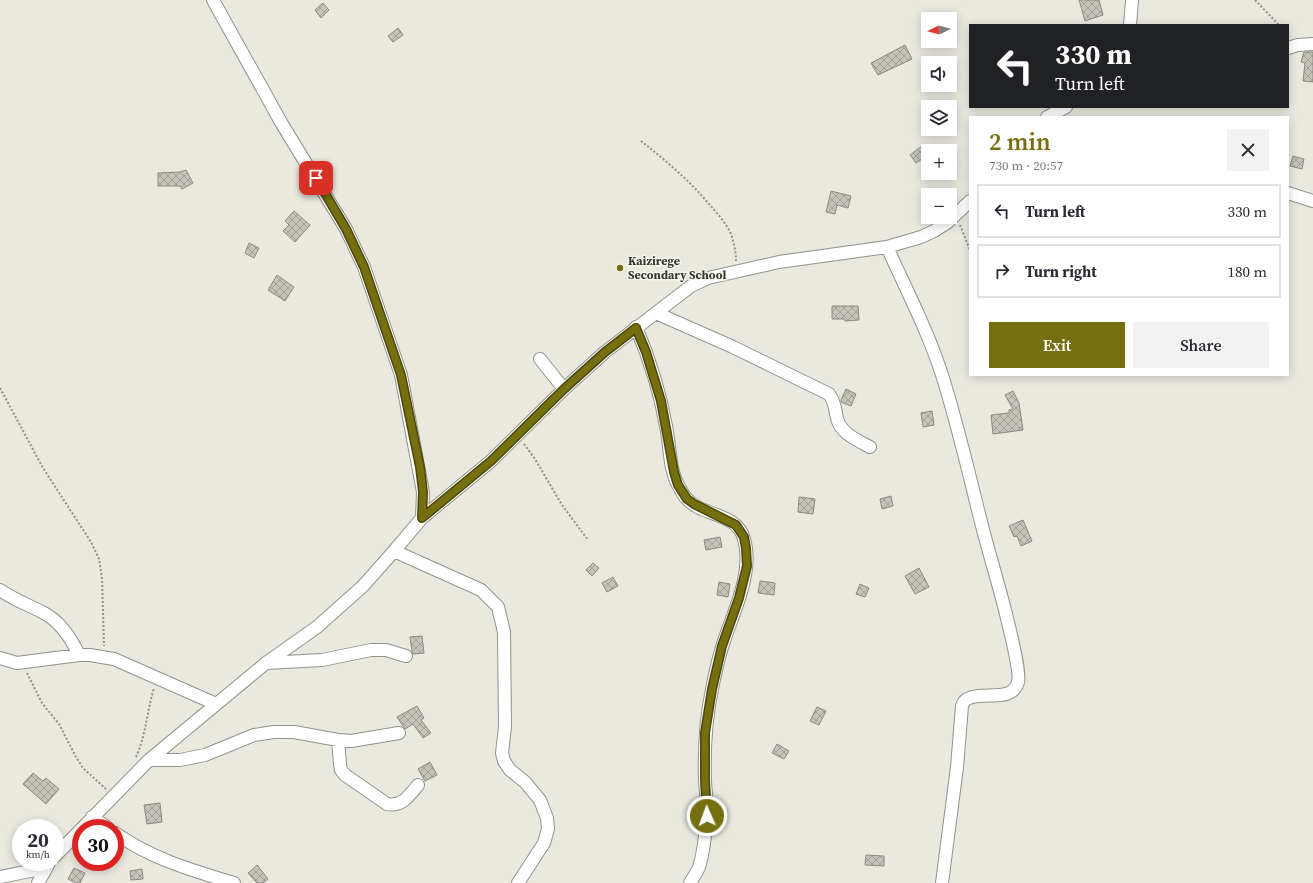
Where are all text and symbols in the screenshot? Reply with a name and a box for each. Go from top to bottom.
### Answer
north arrow [921,12,957,48]
map controls [921,12,957,224]
text: 330 m [1055,35,1132,73]
icon: left [989,40,1041,92]
button: sound [921,56,957,92]
text: Turn left [1055,71,1125,96]
button: layers [921,100,957,136]
text: 2 min [989,125,1051,158]
button: close [1227,129,1269,171]
button: + [921,144,957,180]
text: 730 m · 20:57 [989,157,1063,174]
pin [299,161,333,195]
icon: arrive [305,167,327,189]
button: − [921,188,957,224]
icon: left [991,200,1013,222]
text: Turn left [1025,201,1085,222]
text: 330 m [1227,201,1267,222]
place label: Kaizirege Secondary School [628,253,726,283]
icon: right [991,260,1013,282]
text: Turn right [1025,261,1097,282]
text: 180 m [1227,261,1267,282]
marker: Kaizirege Secondary School [615,263,625,273]
button: Exit [989,322,1125,368]
button: Share [1133,322,1269,368]
position arrow [686,795,728,837]
speed limit sign: 30 [72,819,124,871]
text: 20 [27,826,49,854]
text: km/h [26,848,50,861]

